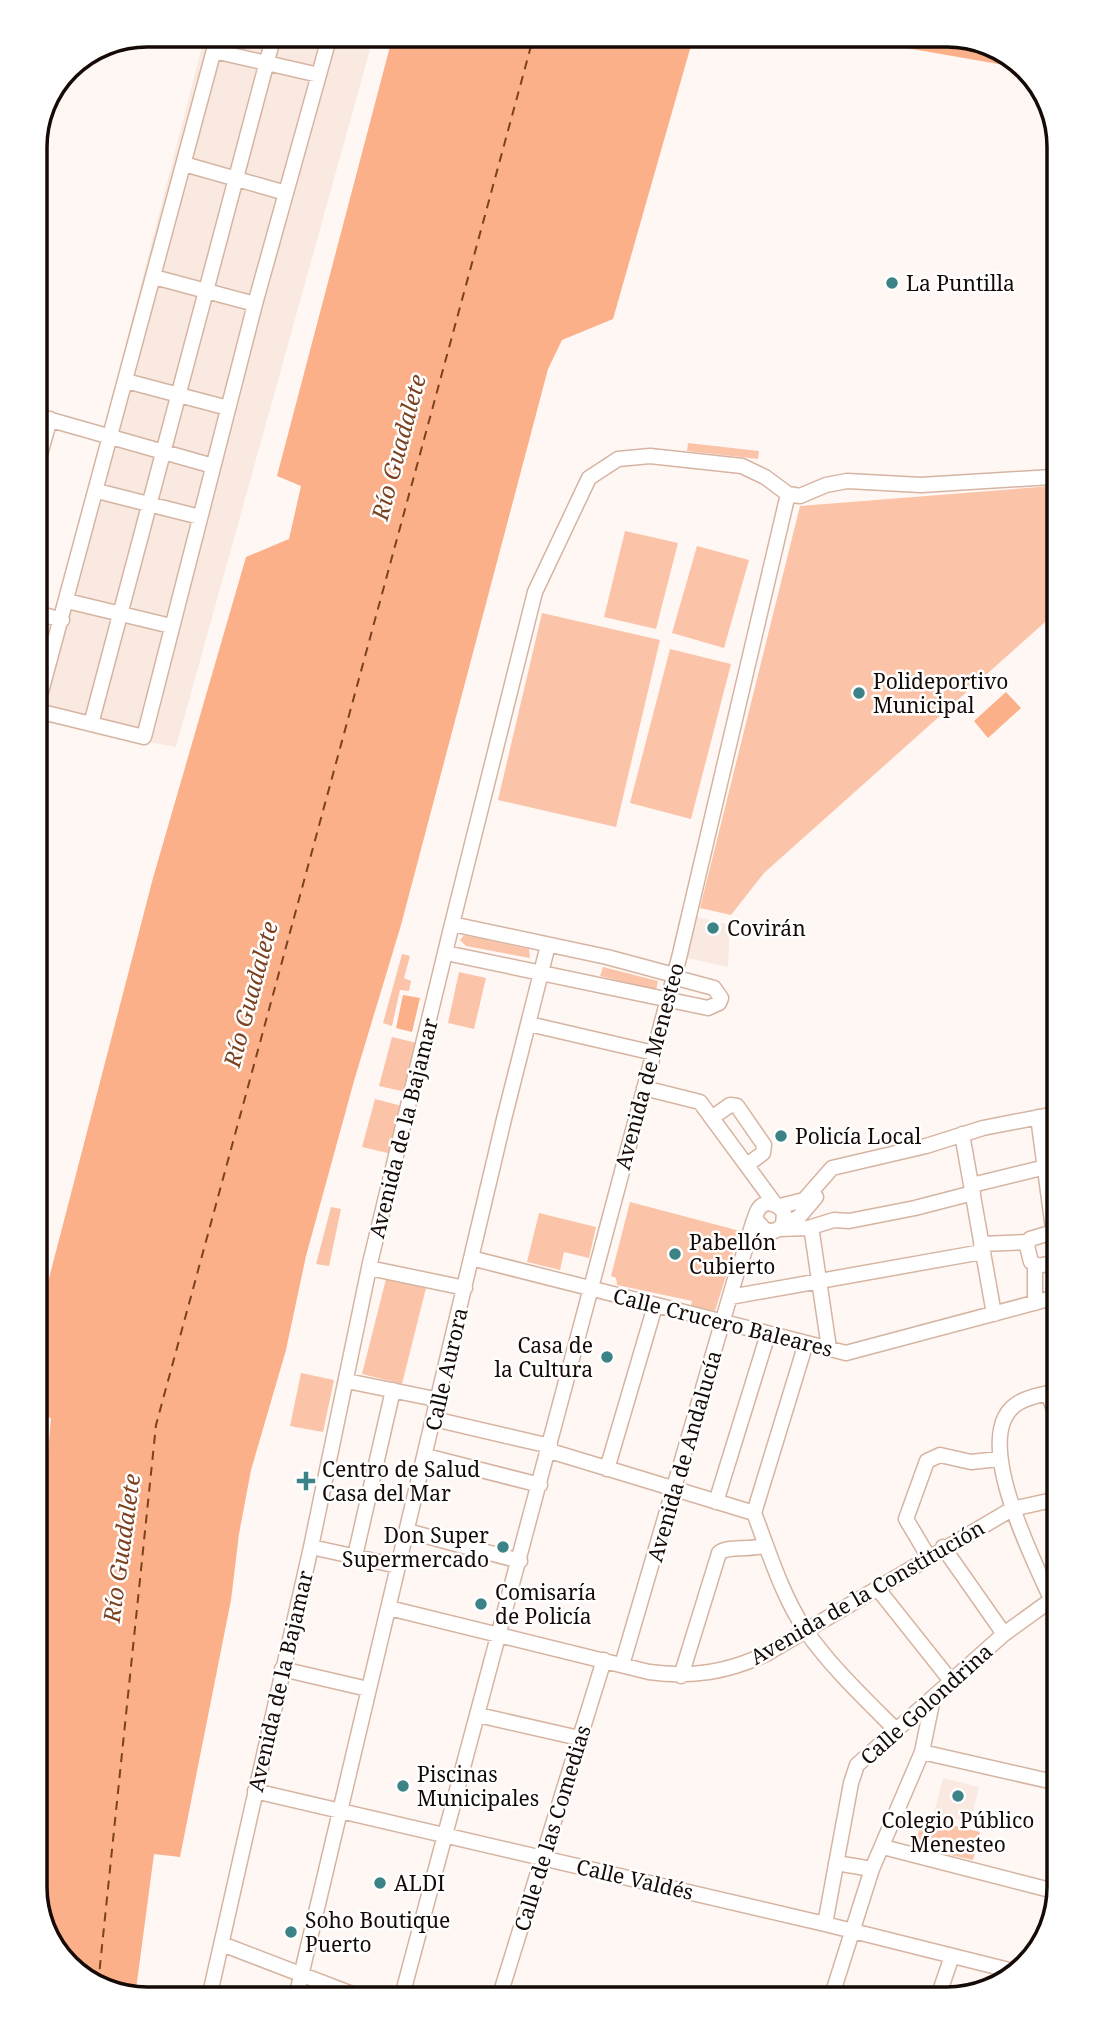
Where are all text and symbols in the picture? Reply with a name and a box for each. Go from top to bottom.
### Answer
place label: La Puntilla [906,269,1015,297]
marker: La Puntilla [884,275,900,291]
water label: Río Guadalete [363,371,433,524]
place label: Polideportivo Municipal [873,667,1008,719]
marker: Polideportivo Municipal [851,685,867,701]
place label: Covirán [727,914,806,942]
water label: Río Guadalete [215,918,285,1071]
marker: Covirán [705,920,721,936]
street label: Avenida de Menesteo [608,960,690,1172]
street label: Avenida de la Bajamar [362,1015,444,1241]
place label: Policía Local [795,1122,922,1150]
marker: Policía Local [773,1128,789,1144]
place label: Pabellón Cubierto [689,1228,776,1280]
marker: Pabellón Cubierto [667,1246,683,1262]
street label: Calle Crucero Baleares [610,1281,836,1363]
street label: Calle Aurora [418,1305,474,1433]
place label: Casa de la Cultura [494,1331,593,1383]
street label: Avenida de Andalucía [640,1347,728,1565]
marker: Casa de la Cultura [599,1349,615,1365]
place label: Centro de Salud Casa del Mar [322,1455,480,1507]
marker: Centro de Salud Casa del Mar [296,1471,316,1491]
water label: Río Guadalete [95,1472,147,1625]
street label: Avenida de la Constitución [745,1513,989,1671]
place label: Don Super Supermercado [342,1521,489,1573]
marker: Don Super Supermercado [495,1539,511,1555]
street label: Avenida de la Bajamar [241,1568,319,1794]
place label: Comisaría de Policía [495,1578,596,1630]
marker: Comisaría de Policía [473,1596,489,1612]
street label: Calle Golondrina [854,1637,998,1771]
street label: Calle de las Comedias [507,1721,597,1935]
place label: Piscinas Municipales [417,1760,539,1812]
marker: Piscinas Municipales [395,1778,411,1794]
marker: Colegio Público Menesteo [950,1788,966,1804]
place label: Colegio Público Menesteo [882,1806,1034,1858]
street label: Calle Valdés [574,1852,696,1906]
place label: ALDI [394,1869,445,1897]
marker: ALDI [372,1875,388,1891]
place label: Soho Boutique Puerto [305,1906,450,1958]
marker: Soho Boutique Puerto [283,1924,299,1940]

